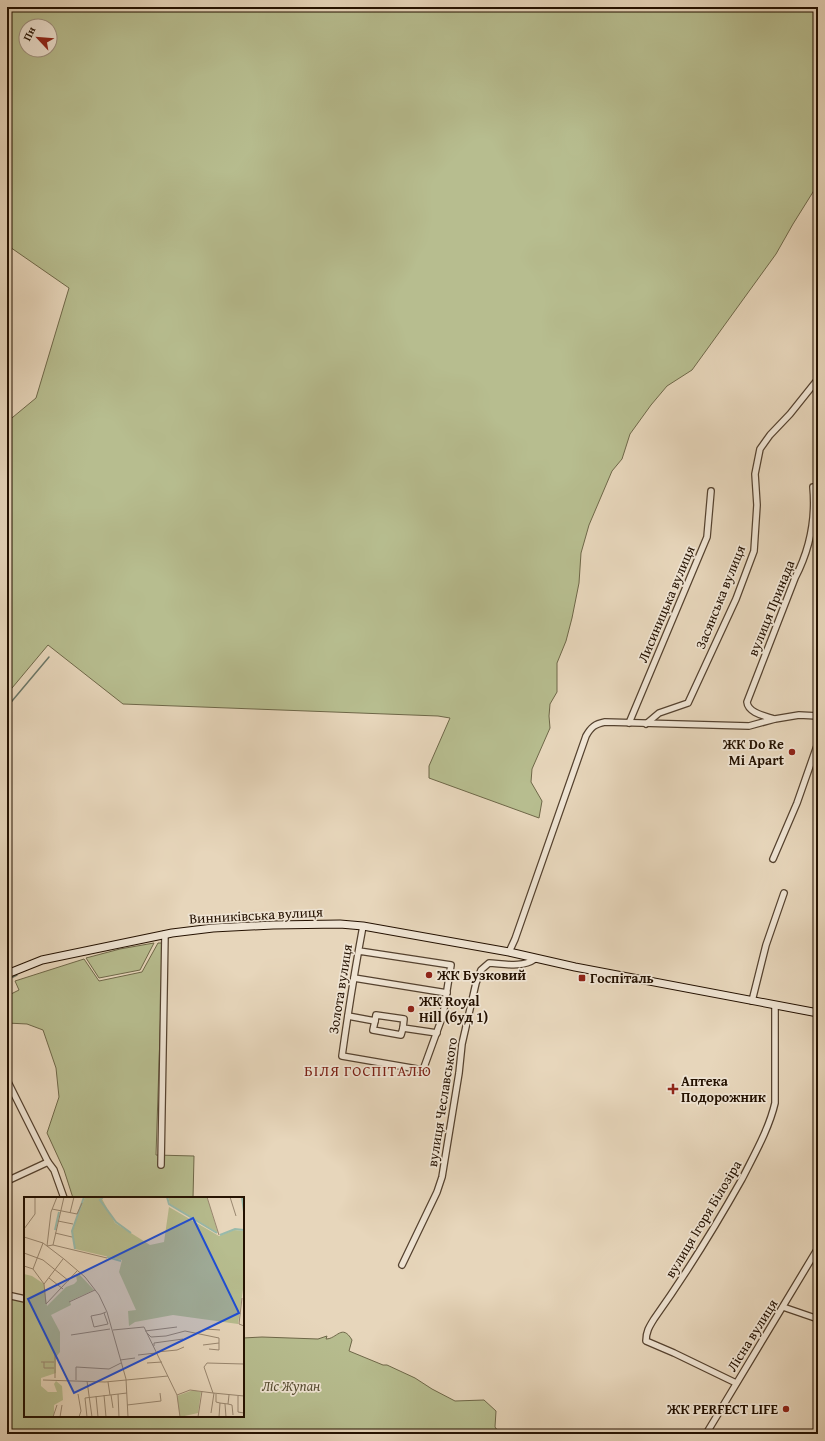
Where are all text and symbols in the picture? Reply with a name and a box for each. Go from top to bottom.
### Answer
north arrow [18,18,58,58]
text: Пн [19,24,39,43]
street label: Засянська вулиця [690,542,750,652]
street label: Лисиницька вулиця [632,543,700,665]
street label: вулиця Принада [743,557,800,659]
place label: ЖК Do Re Mi Apart [722,734,785,770]
marker: ЖК Do Re Mi Apart [787,747,797,757]
street label: Винниківська вулиця [189,902,323,928]
street label: Золота вулиця [323,943,357,1035]
place label: ЖК Бузковий [436,965,526,985]
place label: Госпіталь [590,968,654,988]
marker: ЖК Бузковий [424,970,434,980]
marker: Госпіталь [577,973,587,983]
place label: ЖК Royal Hill (буд 1) [418,991,488,1027]
marker: ЖК Royal Hill (буд 1) [406,1004,416,1014]
street label: вулиця Чеславського [422,1036,462,1168]
district label: БІЛЯ ГОСПІТАЛЮ [304,1060,432,1081]
place label: Аптека Подорожник [681,1071,767,1107]
marker: Аптека Подорожник [668,1084,678,1094]
street label: вулиця Ігоря Білозіра [660,1156,746,1282]
inset map [24,1197,244,1417]
street label: Лісна вулиця [722,1295,782,1375]
park label: Ліс Жупан [262,1376,320,1396]
place label: ЖК PERFECT LIFE [666,1399,779,1419]
marker: ЖК PERFECT LIFE [781,1404,791,1414]

